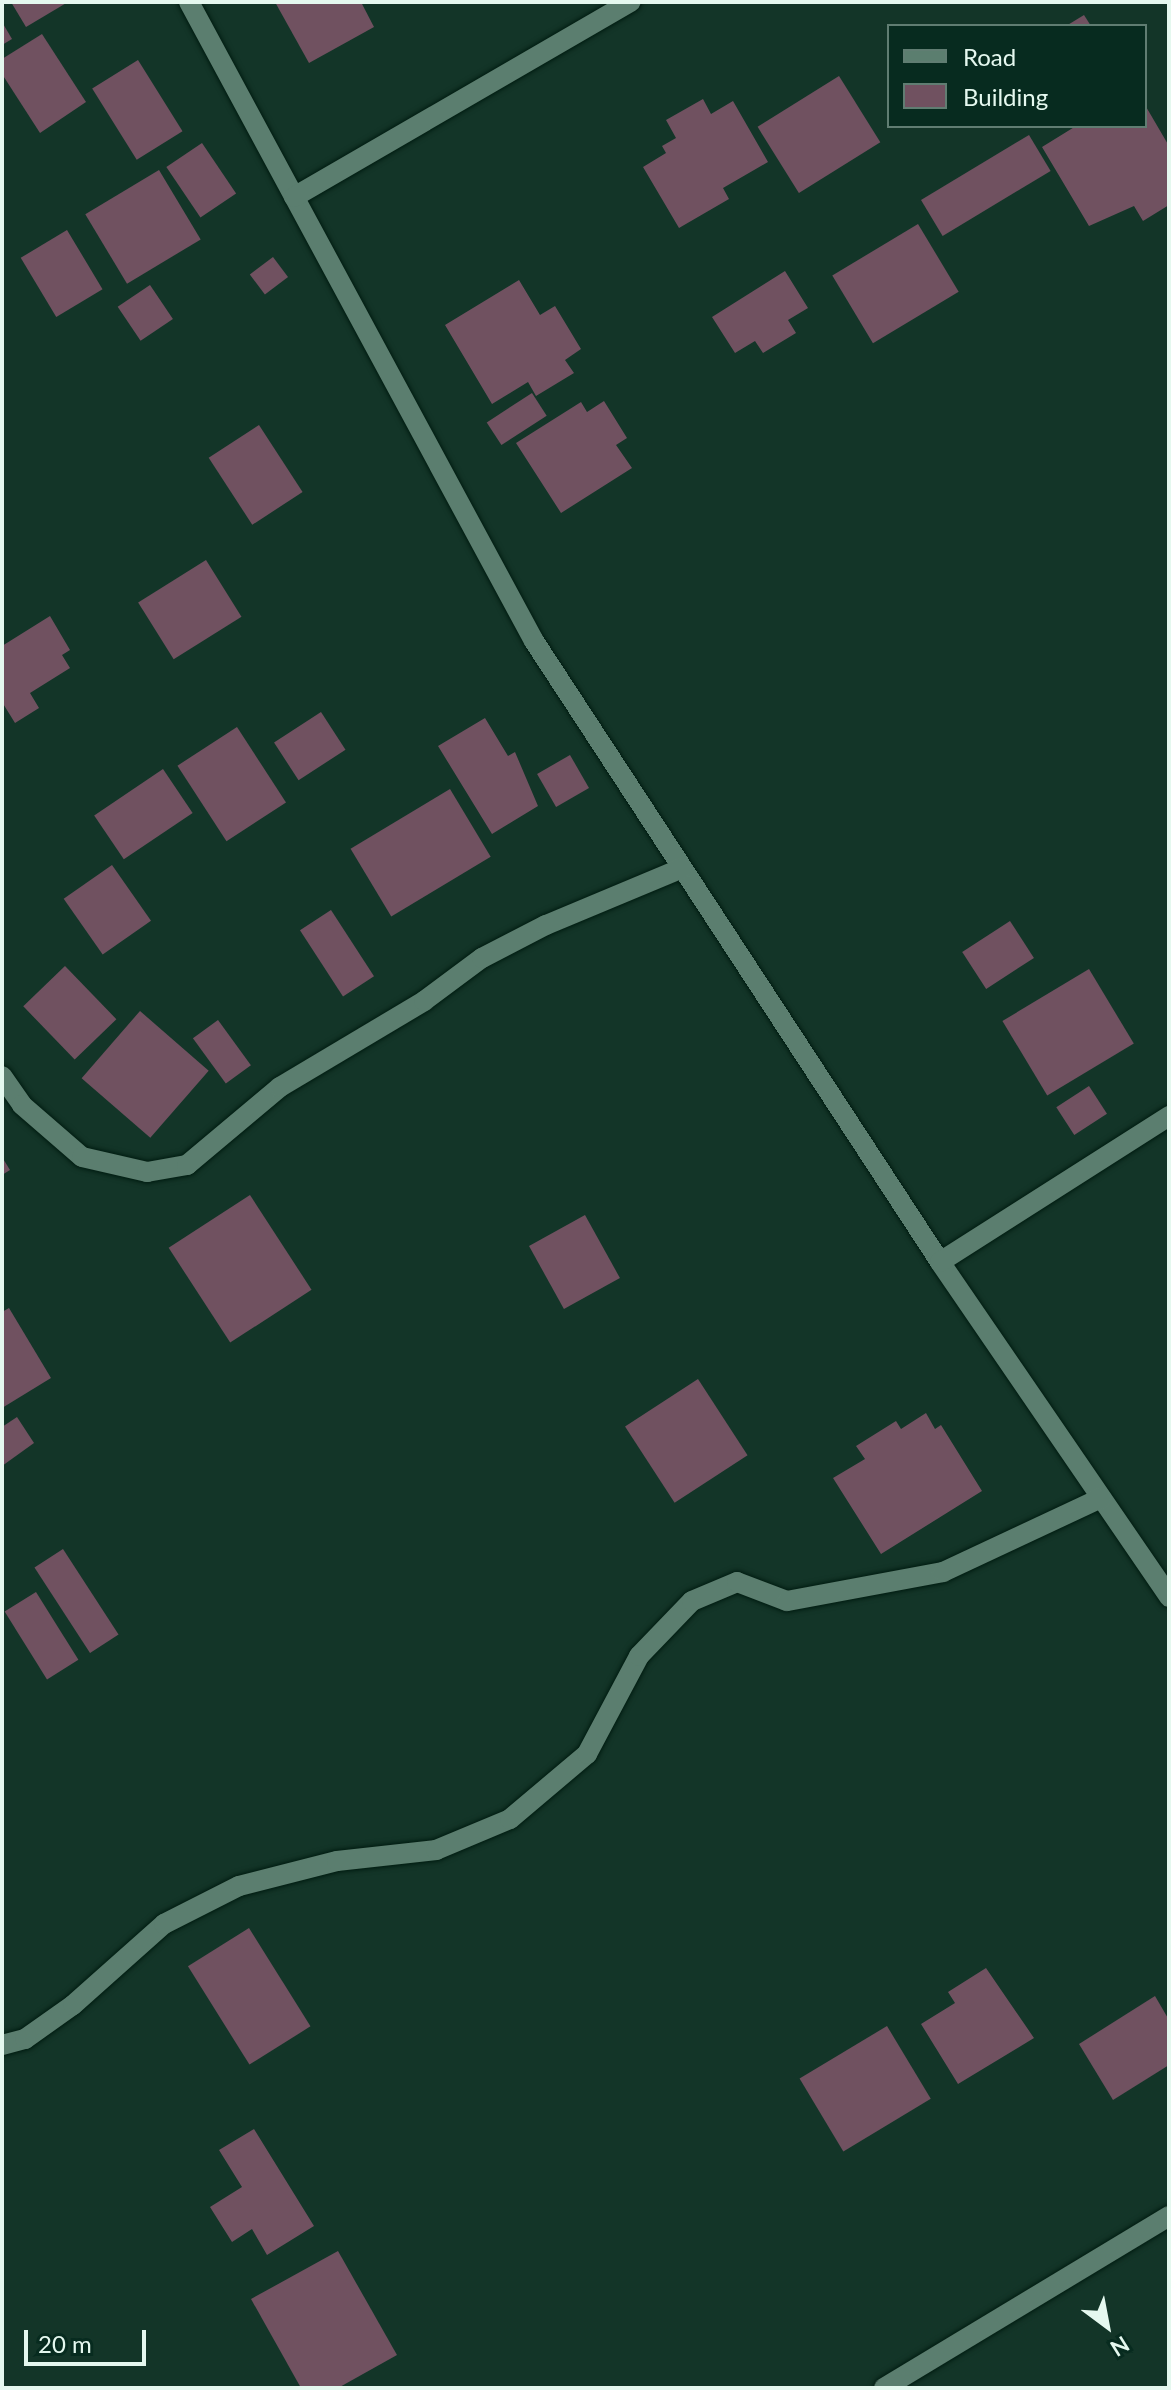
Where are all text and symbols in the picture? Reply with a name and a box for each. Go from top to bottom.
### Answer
legend [887,24,1147,128]
text: Road [963,42,1016,71]
text: Building [963,82,1048,111]
north arrow [1067,2286,1147,2366]
scale bar [28,2314,150,2364]
text: 20 m [38,2329,92,2358]
text: N [1106,2331,1134,2363]

